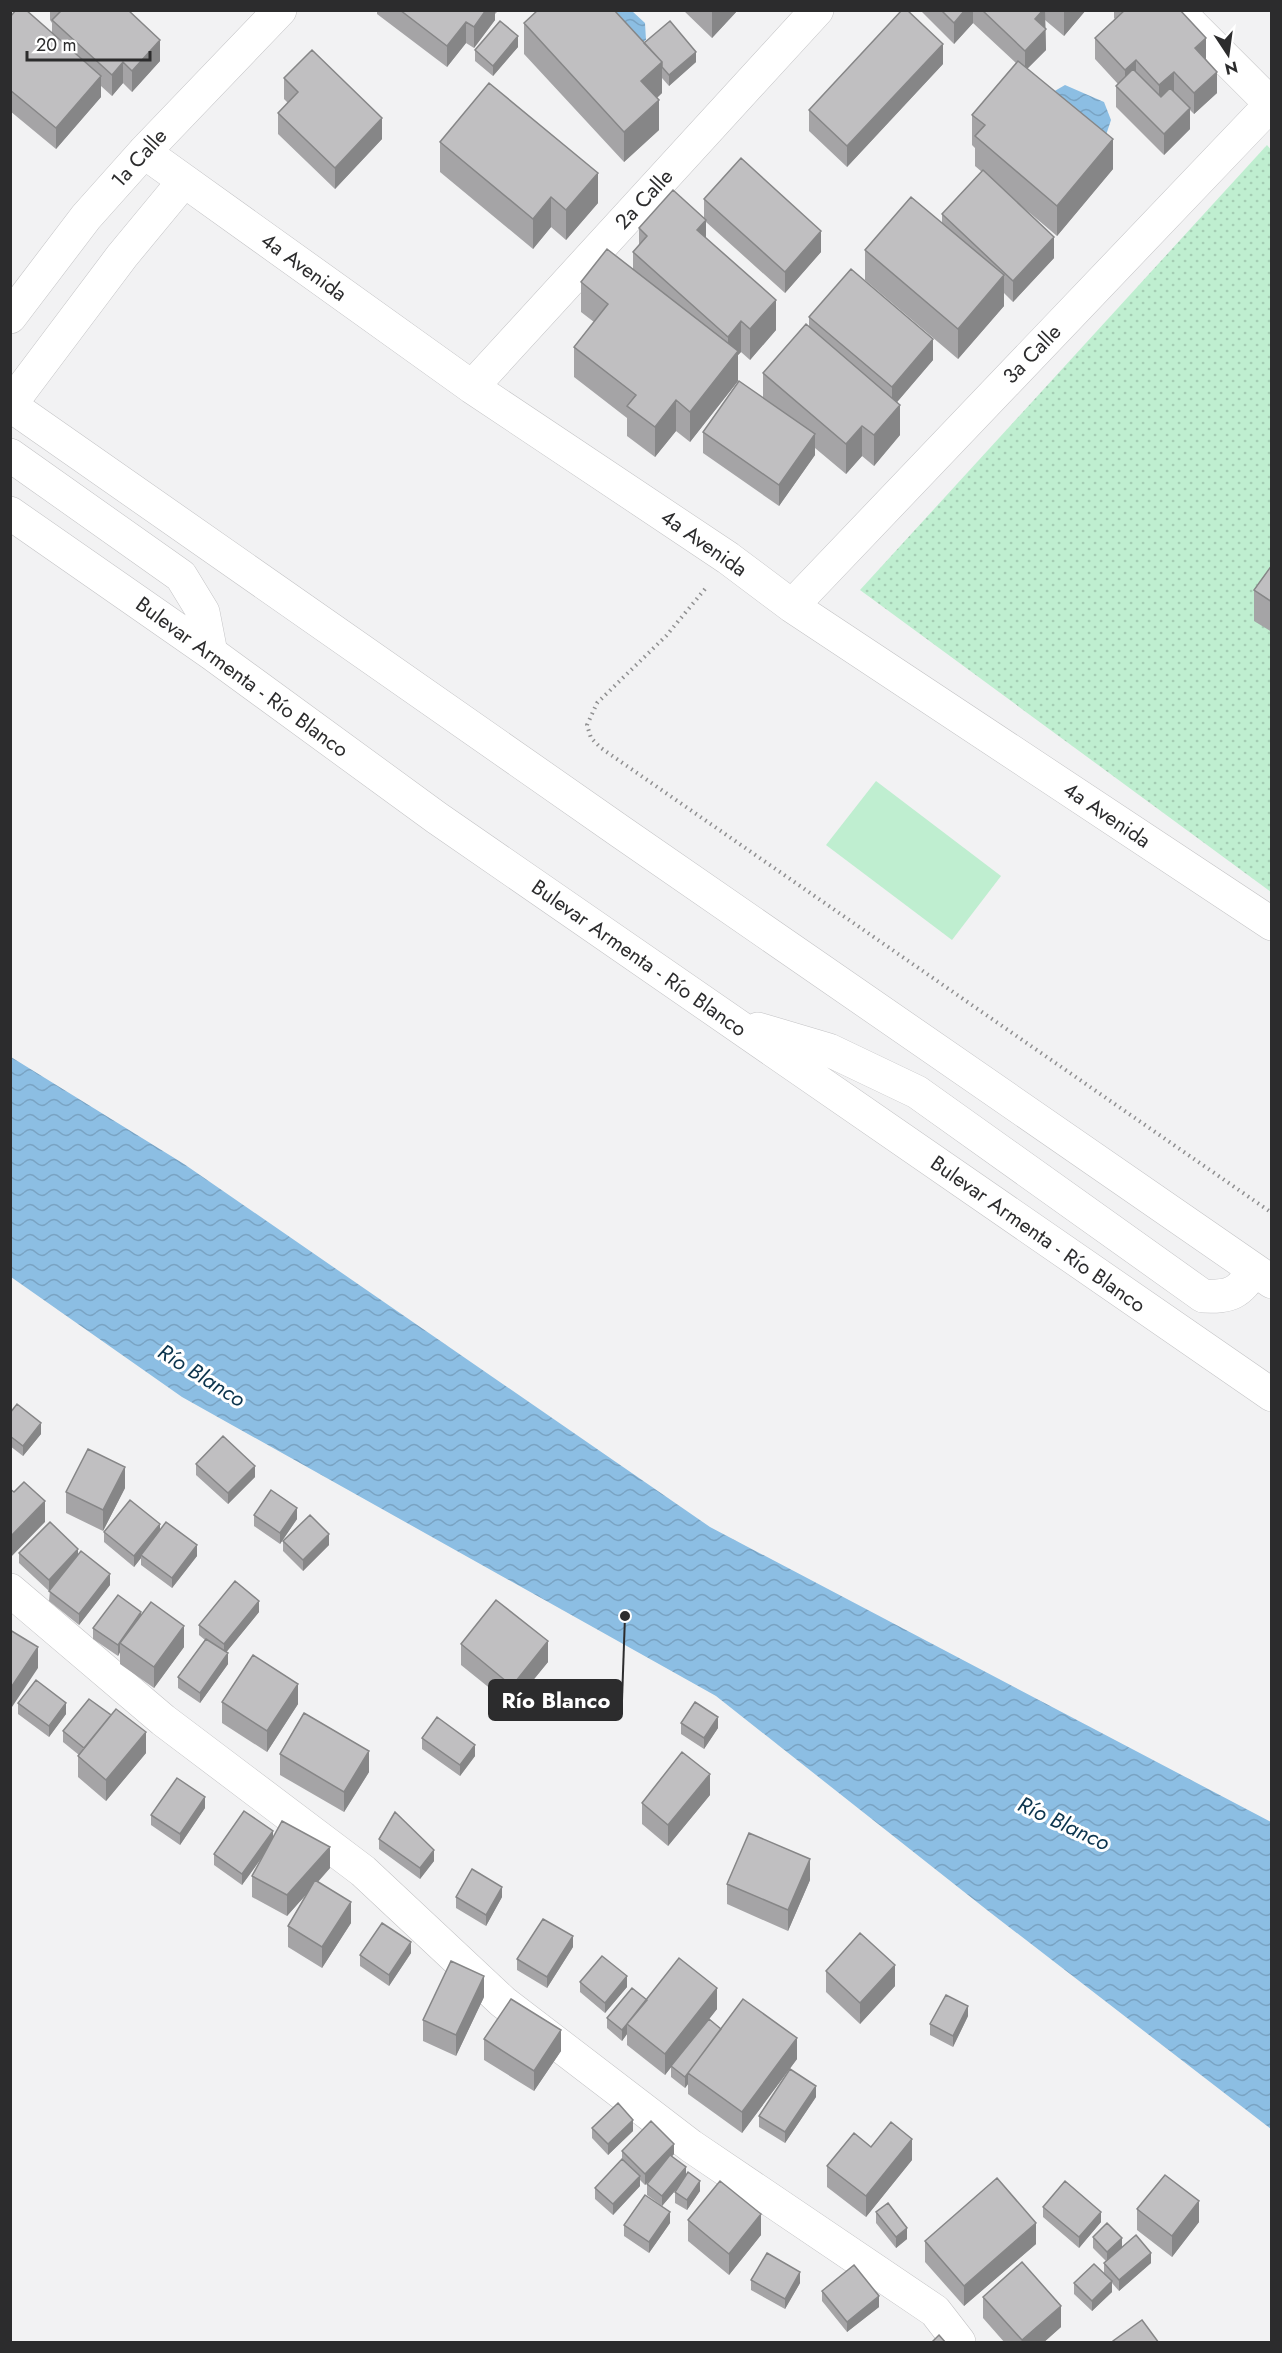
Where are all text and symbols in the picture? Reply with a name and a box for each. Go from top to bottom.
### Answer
scale bar [27,24,150,62]
north arrow [1198,24,1258,84]
text: 20 m [36,32,76,58]
text: N [1222,55,1240,81]
street label: 1a Calle [104,122,174,194]
street label: 2a Calle [608,162,680,236]
street label: 4a Avenida [255,226,353,308]
street label: 3a Calle [996,317,1068,391]
street label: 4a Avenida [655,502,753,584]
street label: Bulevar Armenta - Río Blanco [129,589,355,765]
street label: 4a Avenida [1057,775,1157,855]
street label: Bulevar Armenta - Río Blanco [525,872,753,1044]
street label: Bulevar Armenta - Río Blanco [924,1148,1152,1320]
water label: Río Blanco [152,1336,252,1415]
callout: Río Blanco [489,1680,622,1720]
text: Río Blanco [502,1684,610,1716]
water label: Río Blanco [1013,1788,1115,1858]

